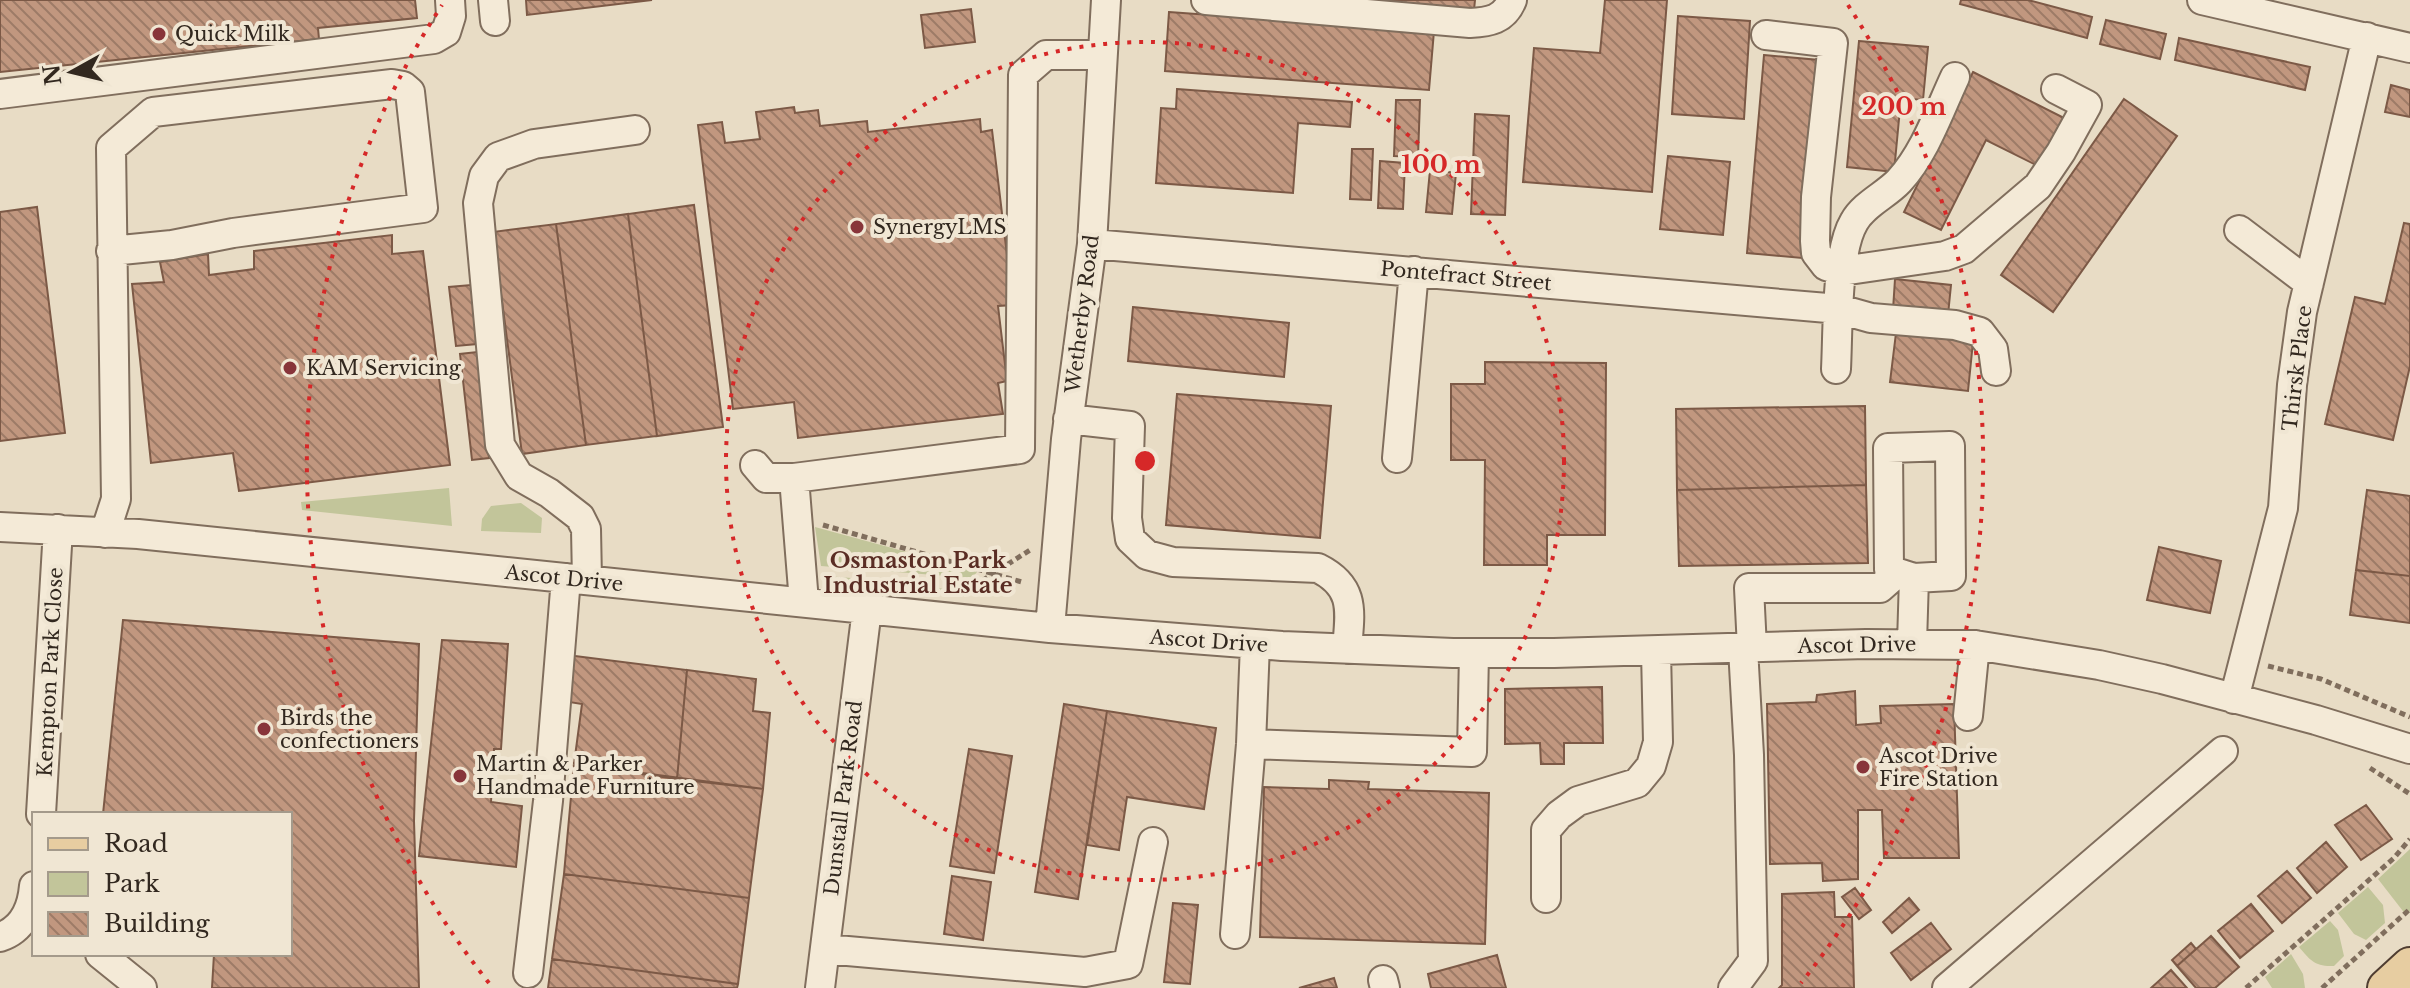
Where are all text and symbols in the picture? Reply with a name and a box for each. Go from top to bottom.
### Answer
place label: Quick Milk [175,22,291,46]
marker: Quick Milk [150,25,168,43]
north arrow [32,32,112,112]
text: N [38,62,67,87]
text: 200 m [1862,92,1947,121]
text: 100 m [1401,150,1481,179]
place label: SynergyLMS [873,215,1006,239]
marker: SynergyLMS [848,218,866,236]
street label: Wetherby Road [1060,233,1104,396]
street label: Pontefract Street [1379,257,1553,295]
street label: Thirsk Place [2277,304,2317,432]
place label: KAM Servicing [306,356,462,380]
marker: KAM Servicing [281,359,299,377]
centre of rings [1131,447,1159,475]
district label: Osmaston Park Industrial Estate [823,547,1013,599]
street label: Ascot Drive [503,560,624,596]
street label: Kempton Park Close [33,567,67,777]
street label: Ascot Drive [1148,625,1269,657]
street label: Ascot Drive [1796,632,1917,658]
street label: Dunstall Park Road [819,699,867,897]
place label: Birds the confectioners [280,706,419,753]
marker: Birds the confectioners [255,720,273,738]
place label: Ascot Drive Fire Station [1878,744,1999,791]
place label: Martin & Parker Handmade Furniture [476,752,695,799]
marker: Ascot Drive Fire Station [1854,758,1872,776]
marker: Martin & Parker Handmade Furniture [451,767,469,785]
legend [32,812,292,956]
text: Road [104,829,168,858]
text: Park [104,869,160,898]
text: Building [104,909,210,938]

